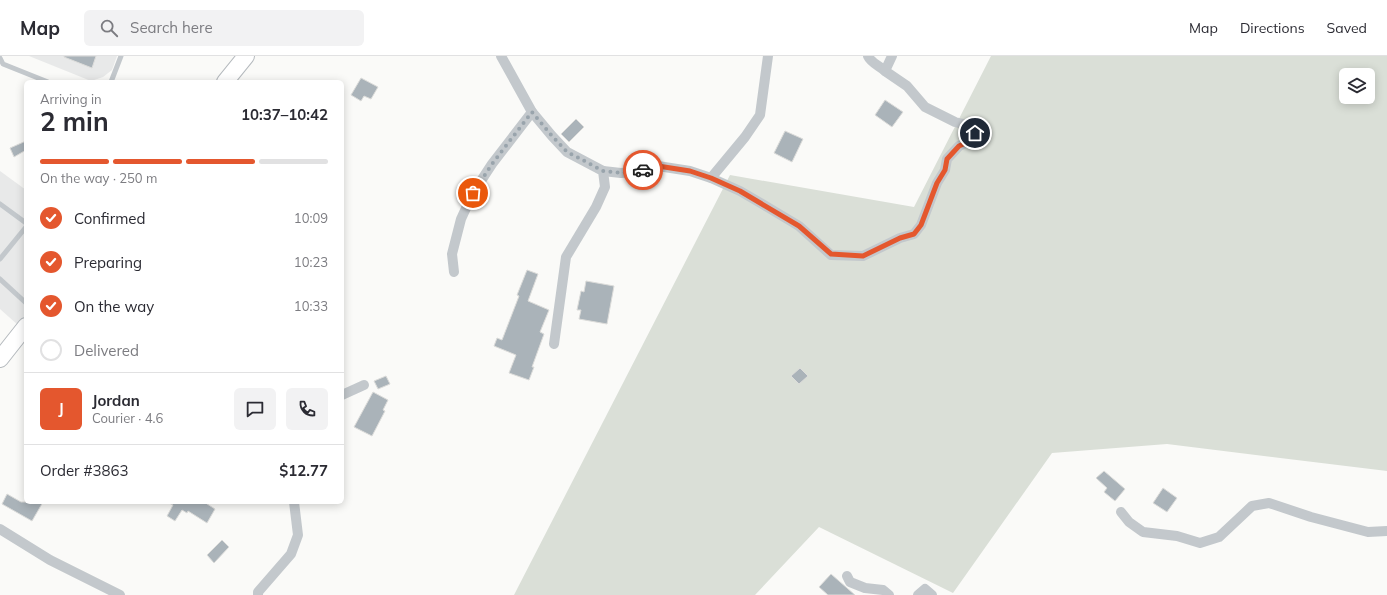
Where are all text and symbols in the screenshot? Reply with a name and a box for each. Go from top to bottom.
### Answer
search box [84,10,364,46]
text: Map [20,16,60,40]
icon: search [98,17,120,39]
text: Search here [130,18,213,37]
text: Map [1189,19,1218,37]
text: Directions [1240,19,1305,37]
text: Saved [1327,19,1367,37]
map controls [1339,68,1375,104]
button: layers [1339,68,1375,104]
text: Arriving in [40,91,102,107]
text: 2 min [40,105,109,138]
text: 10:37–10:42 [241,105,328,124]
pin [958,116,992,150]
icon: home [964,122,986,144]
courier [623,150,663,190]
icon: car [632,159,654,181]
text: On the way · 250 m [40,170,157,186]
pin [456,176,490,210]
icon: bag [462,182,484,204]
icon: check [40,207,62,229]
text: Confirmed [74,209,145,228]
text: 10:09 [294,210,328,226]
icon: check [40,251,62,273]
text: Preparing [74,253,142,272]
text: 10:23 [294,254,328,270]
icon: check [40,295,62,317]
text: On the way [74,297,154,316]
text: 10:33 [294,298,328,314]
text: Delivered [74,341,139,360]
button: chat [234,388,276,430]
button: phone [286,388,328,430]
text: Jordan [92,391,140,410]
text: J [58,399,64,418]
text: Courier · 4.6 [92,410,163,426]
text: Order #3863 [40,461,128,480]
text: $12.77 [279,461,328,480]

